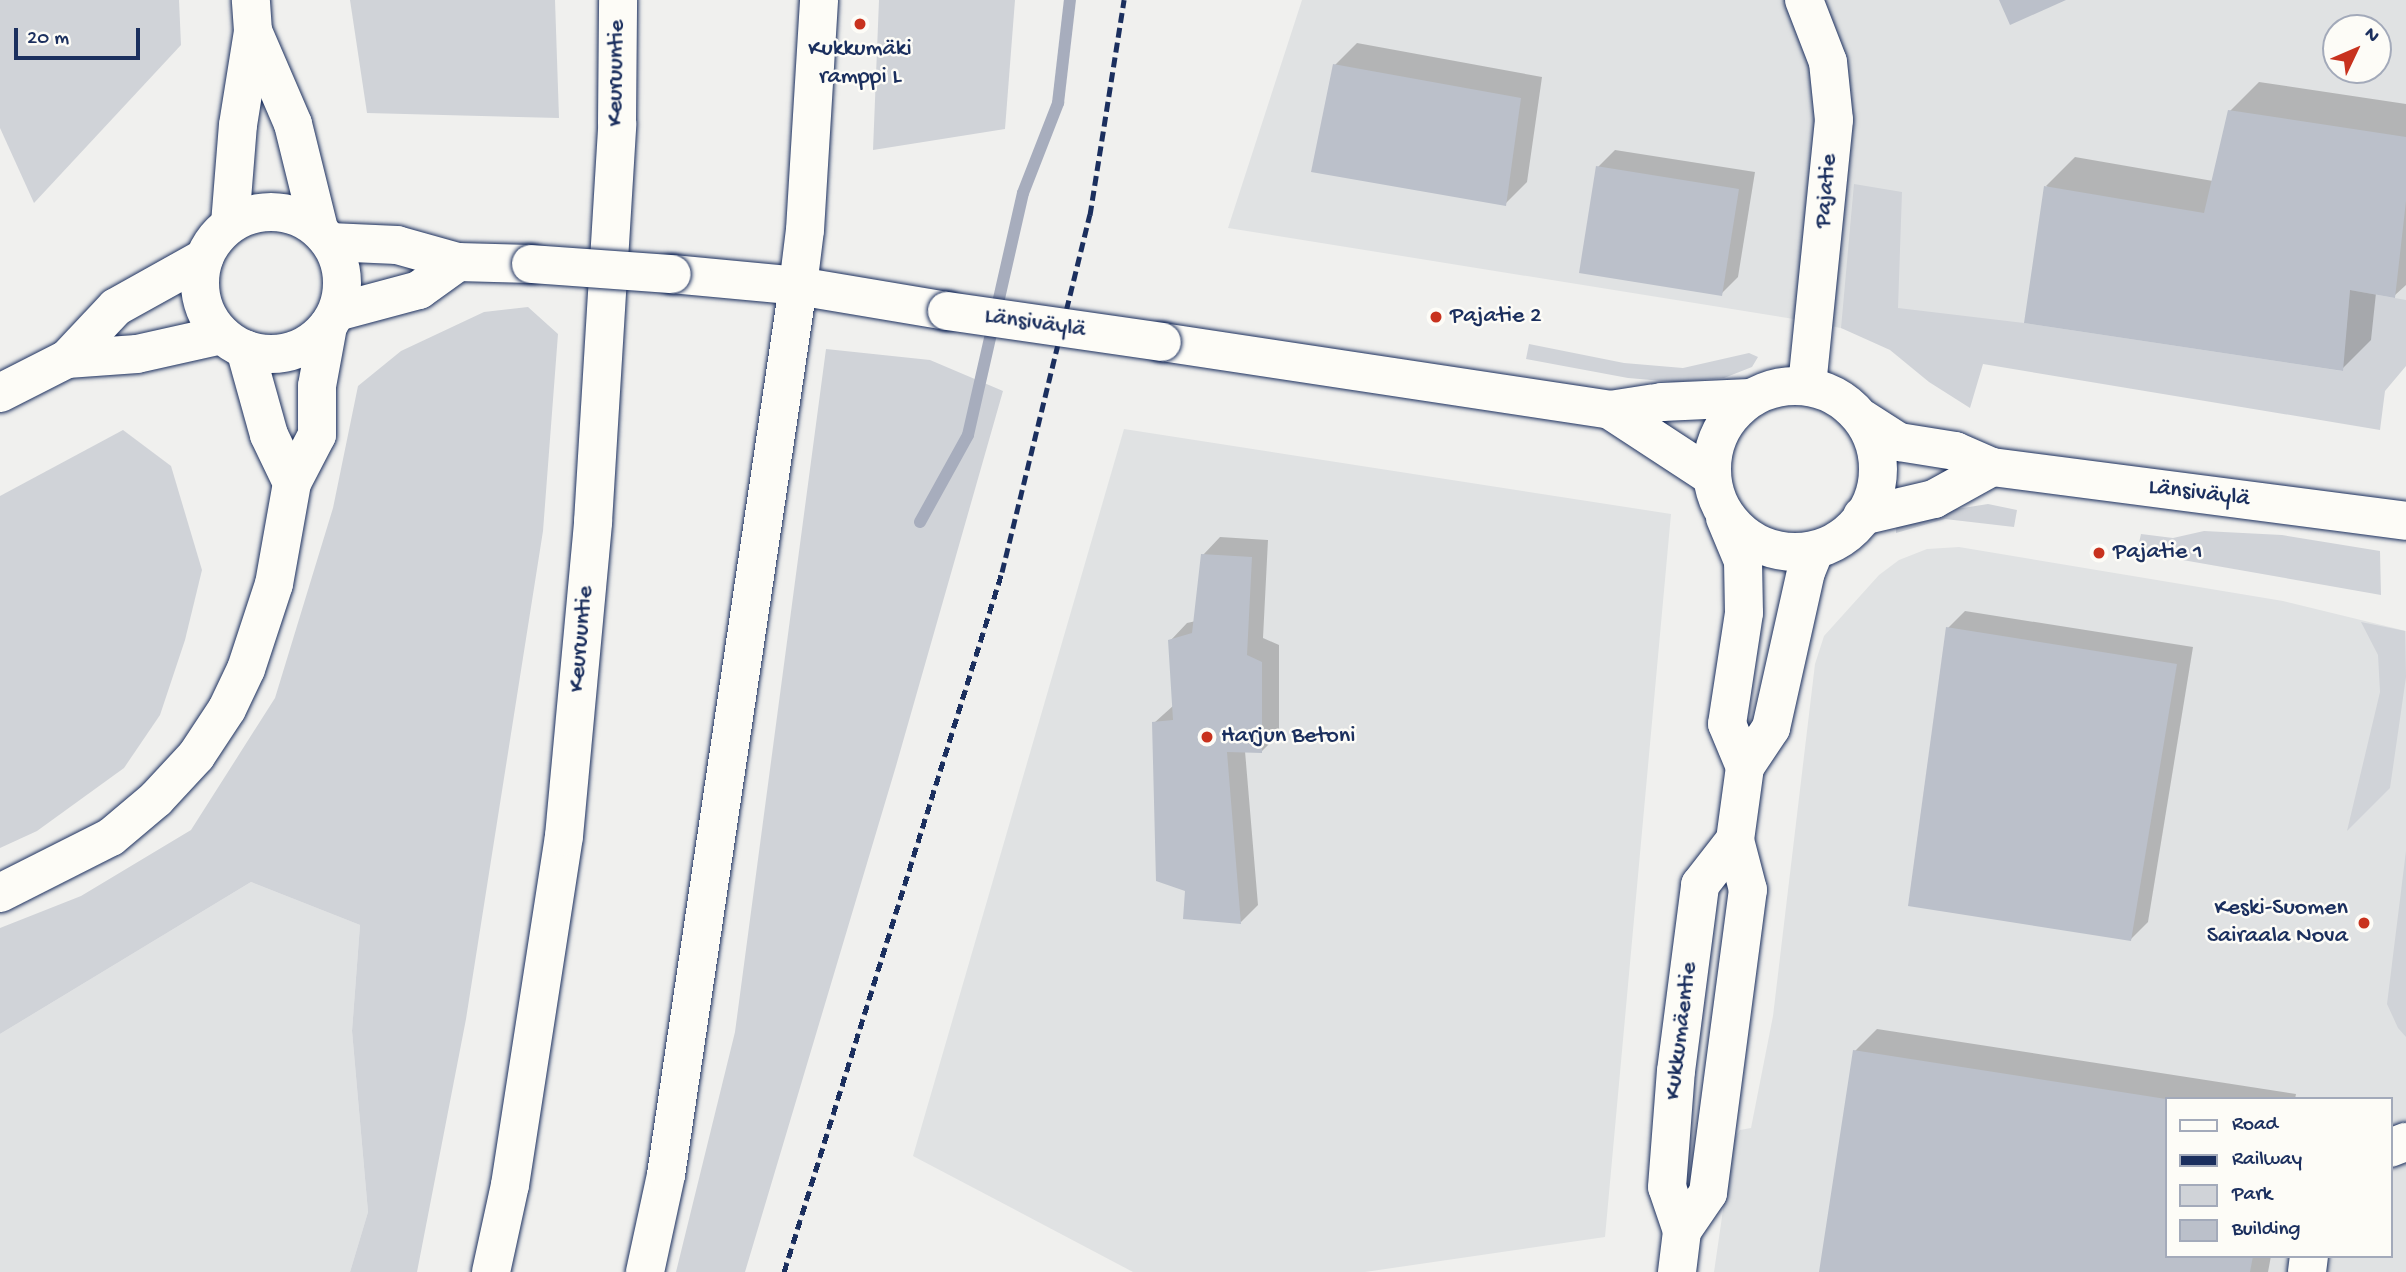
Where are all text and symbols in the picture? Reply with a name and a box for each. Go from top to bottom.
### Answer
scale bar [18,14,144,58]
north arrow [2322,14,2392,84]
marker: Kukkumäki ramppi L [852,16,868,32]
street label: Keuruuntie [602,19,632,127]
text: N [2358,23,2384,48]
text: 20 m [27,27,69,52]
place label: Kukkumäki ramppi L [808,36,912,92]
street label: Pajatie [1809,153,1845,229]
street label: Länsiväylä [983,303,1087,345]
place label: Pajatie 2 [1450,303,1542,331]
marker: Pajatie 2 [1428,309,1444,325]
street label: Länsiväylä [2147,473,2251,515]
place label: Pajatie 1 [2113,539,2203,567]
marker: Pajatie 1 [2091,545,2107,561]
street label: Keuruuntie [563,585,601,693]
place label: Harjun Betoni [1221,723,1355,751]
marker: Harjun Betoni [1199,729,1215,745]
place label: Keski-Suomen Sairaala Nova [2207,895,2348,951]
marker: Keski-Suomen Sairaala Nova [2354,913,2374,933]
street label: Kukkumäentie [1659,960,1705,1102]
legend [2164,1097,2392,1258]
text: Road [2232,1113,2278,1138]
text: Railway [2232,1148,2302,1173]
text: Park [2232,1183,2272,1208]
text: Building [2232,1218,2301,1243]

